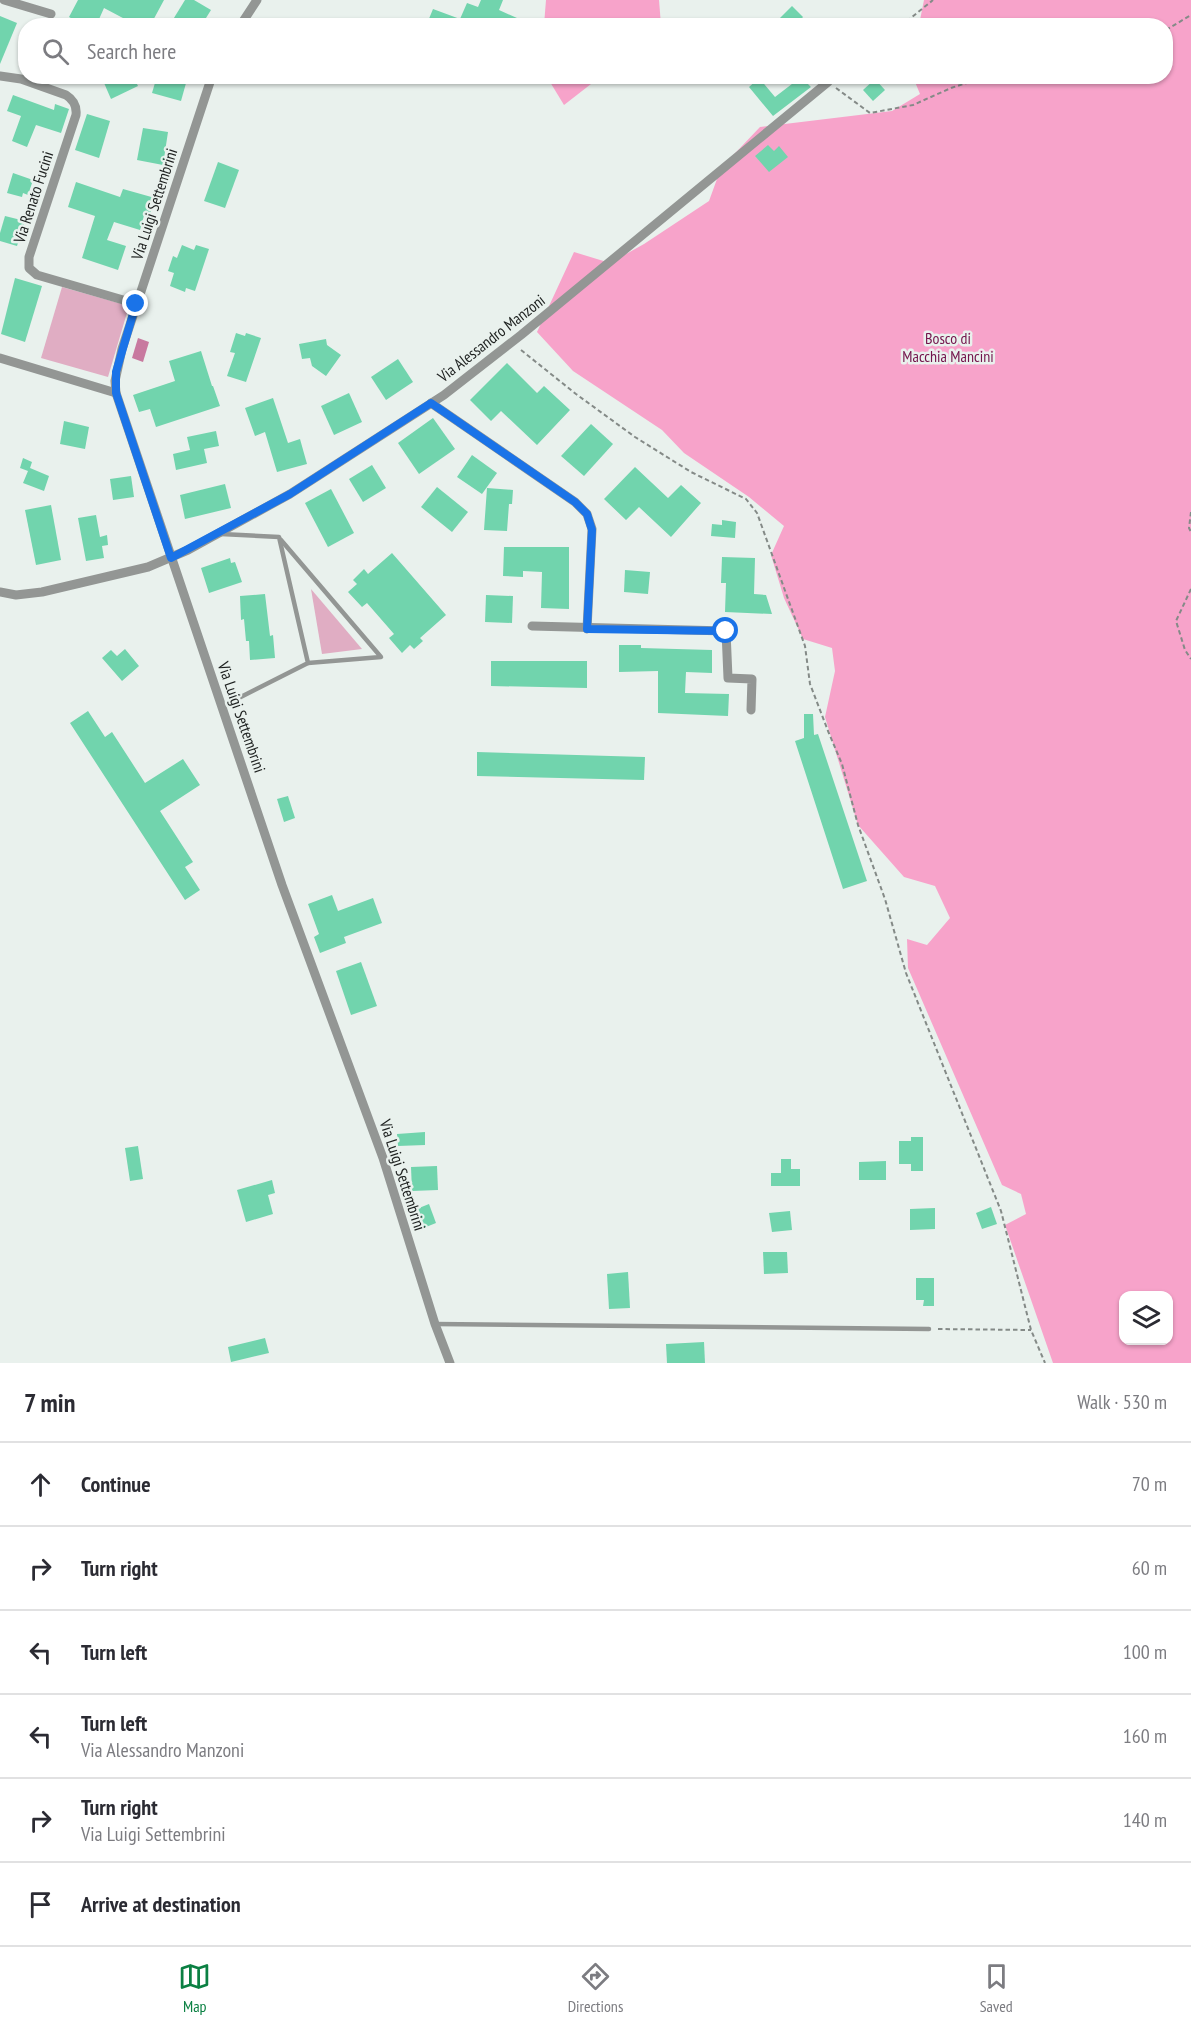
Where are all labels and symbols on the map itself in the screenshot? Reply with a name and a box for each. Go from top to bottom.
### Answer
street label: Via Luigi Settembrini [126,146,181,263]
street label: Via Renato Fucini [8,148,57,246]
route end [122,290,148,316]
street label: Via Alessandro Manzoni [433,290,549,387]
park label: Bosco di Macchia Mancini [902,328,994,366]
route start [712,617,738,643]
street label: Via Luigi Settembrini [213,658,270,775]
street label: Via Luigi Settembrini [375,1116,430,1233]

